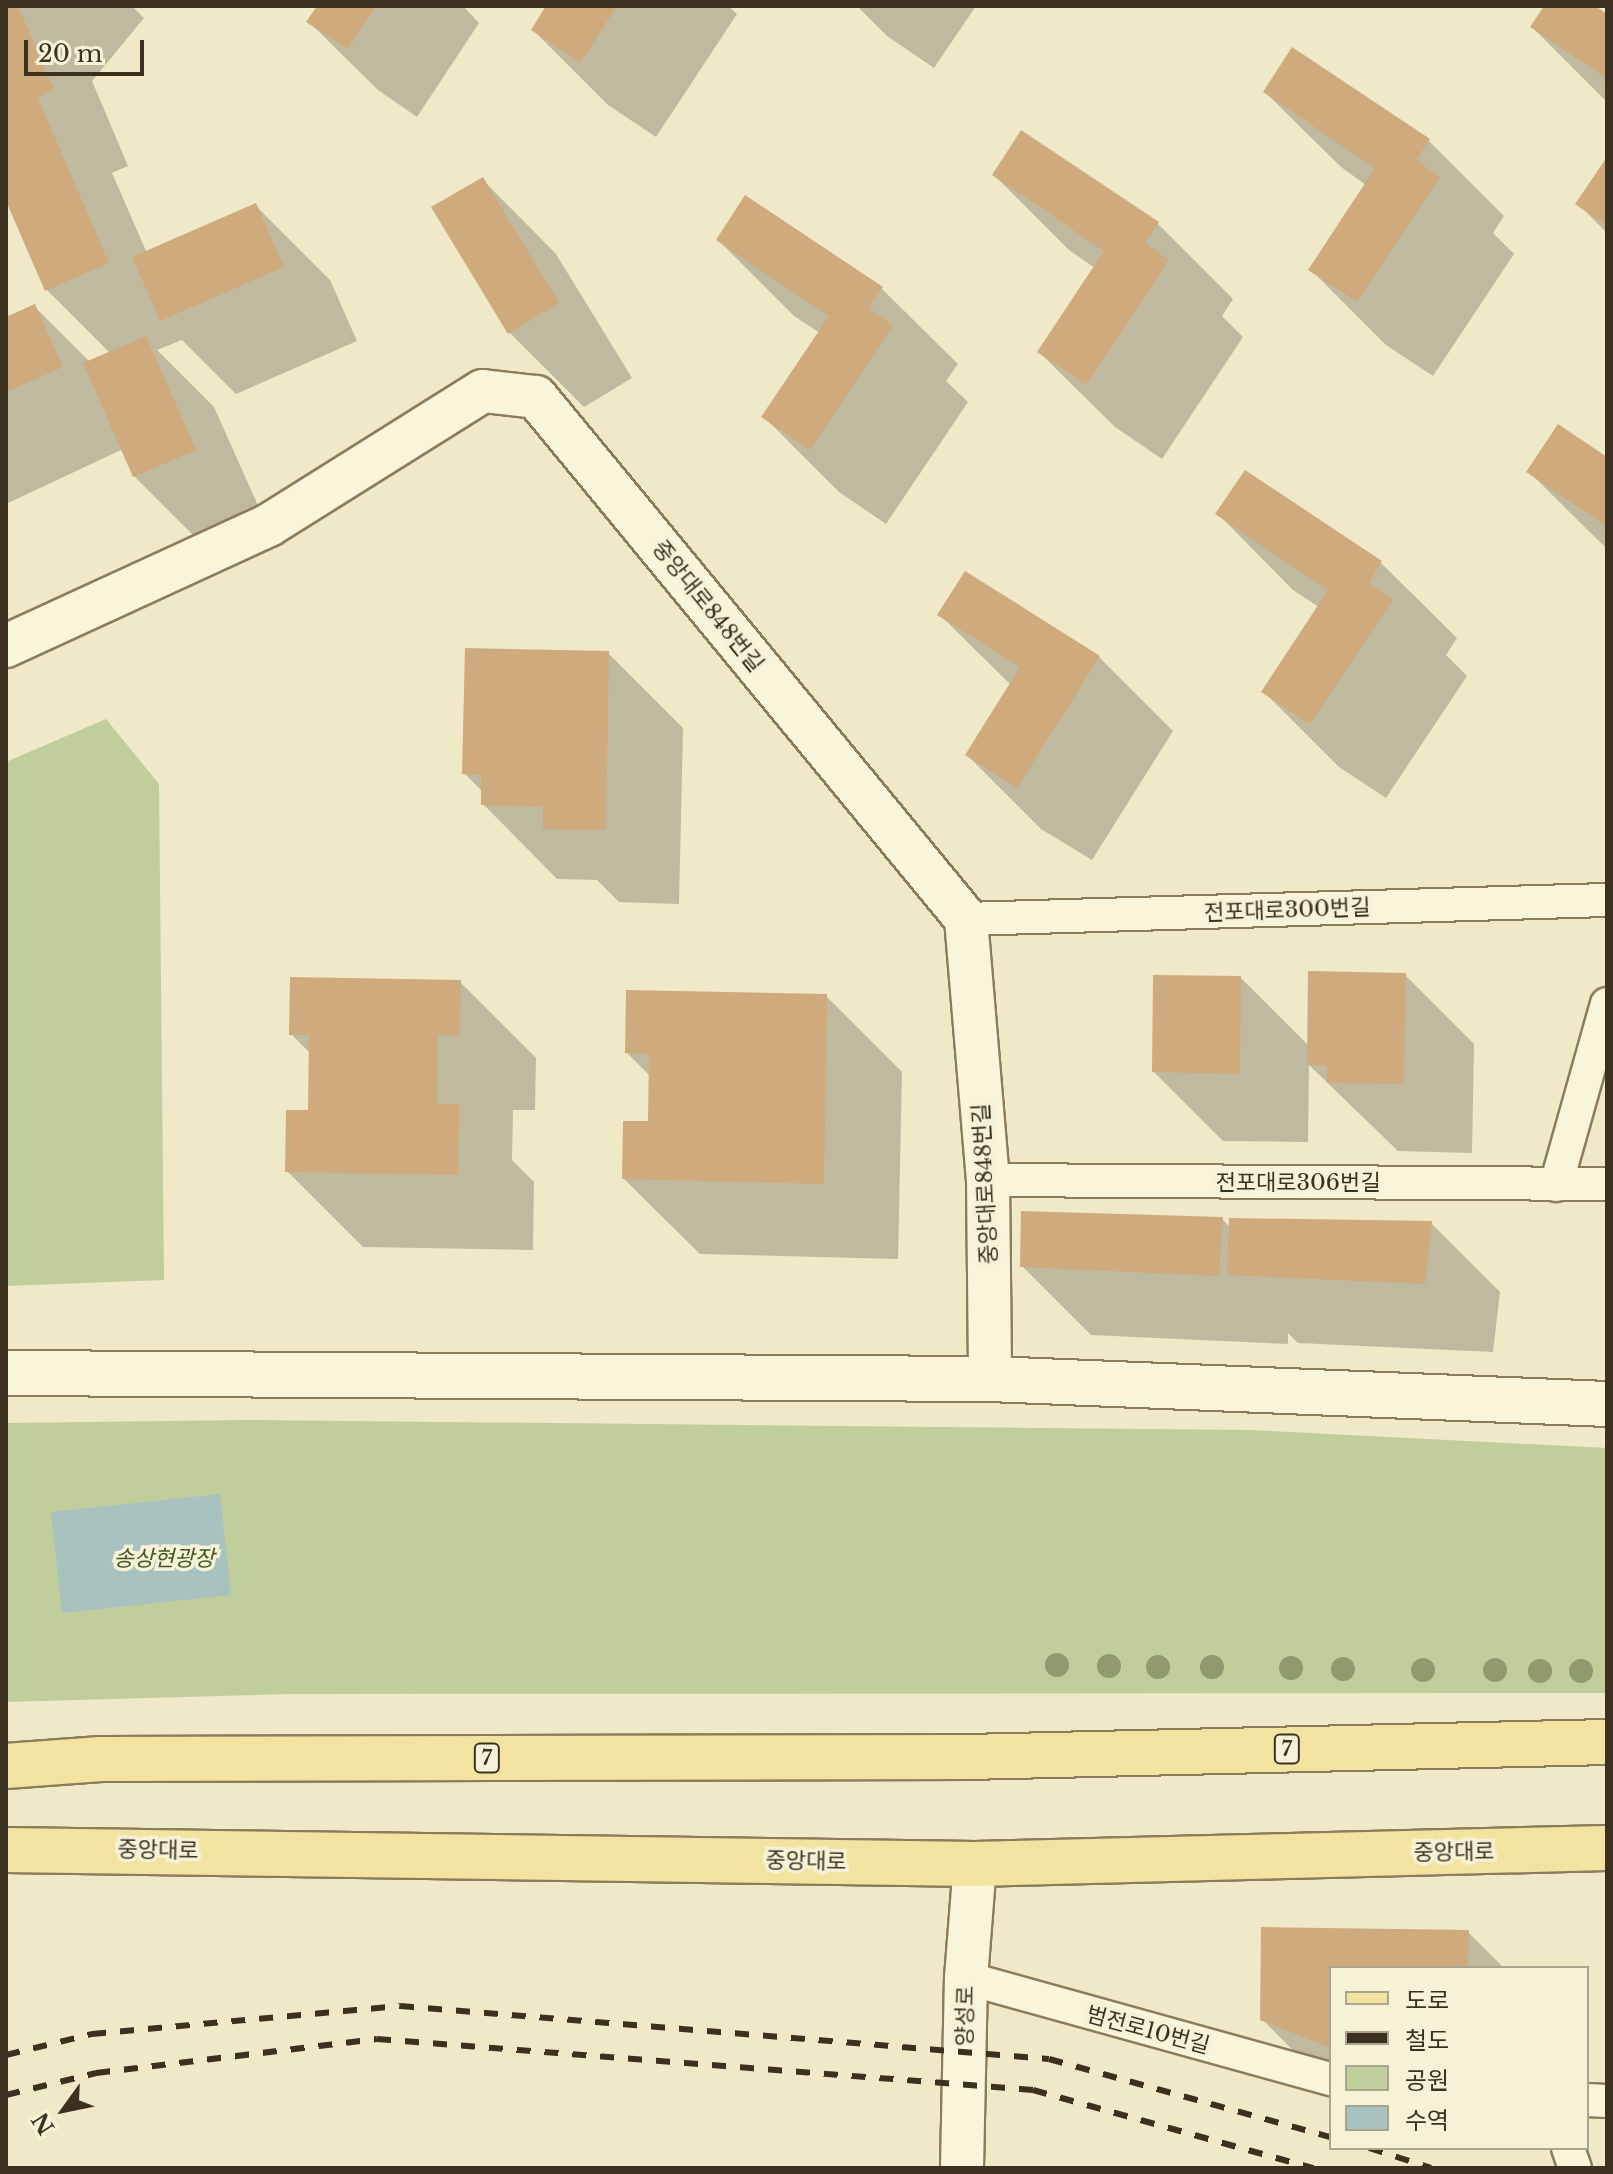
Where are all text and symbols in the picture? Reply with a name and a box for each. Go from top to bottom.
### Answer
scale bar [28,24,148,74]
text: 20 m [38,39,103,68]
street label: 중앙대로848번길 [647,535,769,677]
street label: 전포대로300번길 [1203,894,1371,926]
street label: 중앙대로848번길 [968,1103,1002,1265]
street label: 전포대로306번길 [1216,1170,1380,1196]
park label: 송상현광장 [113,1546,215,1572]
road number: 7 [1273,1733,1301,1765]
road number: 7 [473,1742,501,1774]
street label: 중앙대로 [117,1836,199,1864]
street label: 중앙대로 [1413,1838,1495,1866]
street label: 중앙대로 [765,1847,847,1875]
legend [1329,1966,1589,2150]
street label: 양성로 [951,1985,979,2047]
text: 도로 [1405,1986,1449,2015]
street label: 범전로10번길 [1083,2001,1213,2059]
text: 철도 [1405,2026,1449,2055]
text: 공원 [1405,2066,1449,2095]
north arrow [24,2070,104,2150]
text: 수역 [1405,2106,1449,2135]
text: N [26,2107,60,2139]

